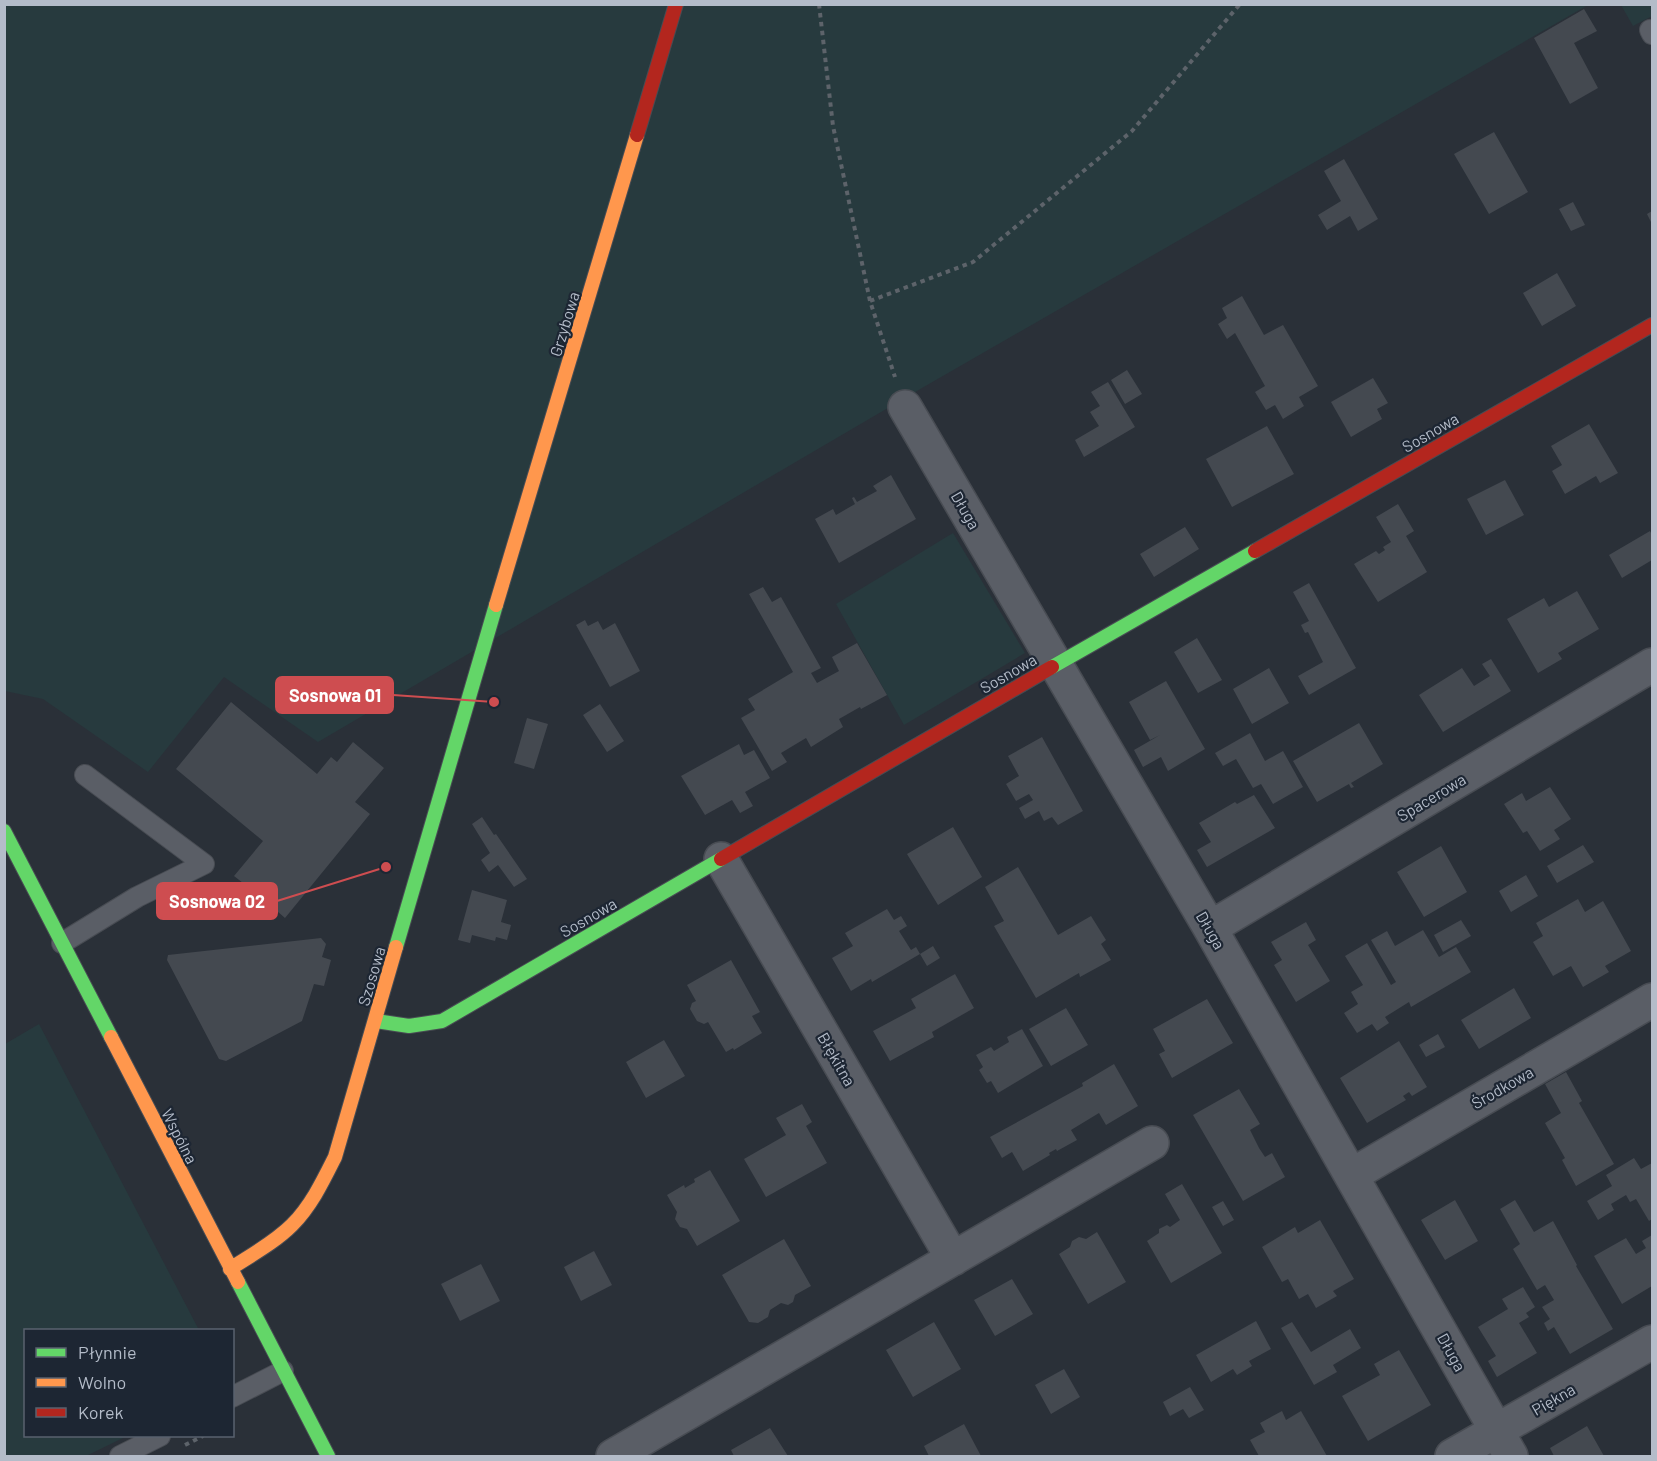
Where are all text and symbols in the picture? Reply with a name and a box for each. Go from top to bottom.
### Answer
street label: Grzybowa [545,289,583,359]
street label: Sosnowa [1398,408,1462,456]
street label: Długa [948,488,984,532]
street label: Sosnowa [976,649,1040,697]
callout: Sosnowa 01 [276,677,393,713]
text: Sosnowa 01 [289,684,381,706]
street label: Spacerowa [1393,769,1469,825]
callout: Sosnowa 02 [157,883,277,919]
text: Sosnowa 02 [169,890,265,912]
street label: Sosnowa [556,893,620,941]
street label: Długa [1193,908,1229,952]
street label: Szosowa [353,944,389,1008]
street label: Błękitna [814,1029,860,1089]
street label: Środkowa [1468,1062,1536,1112]
street label: Wspólna [158,1105,202,1167]
legend [24,1329,234,1437]
street label: Długa [1434,1330,1470,1374]
text: Płynnie [78,1341,137,1363]
text: Wolno [78,1371,126,1393]
street label: Piękna [1528,1379,1578,1419]
text: Korek [78,1401,124,1423]

